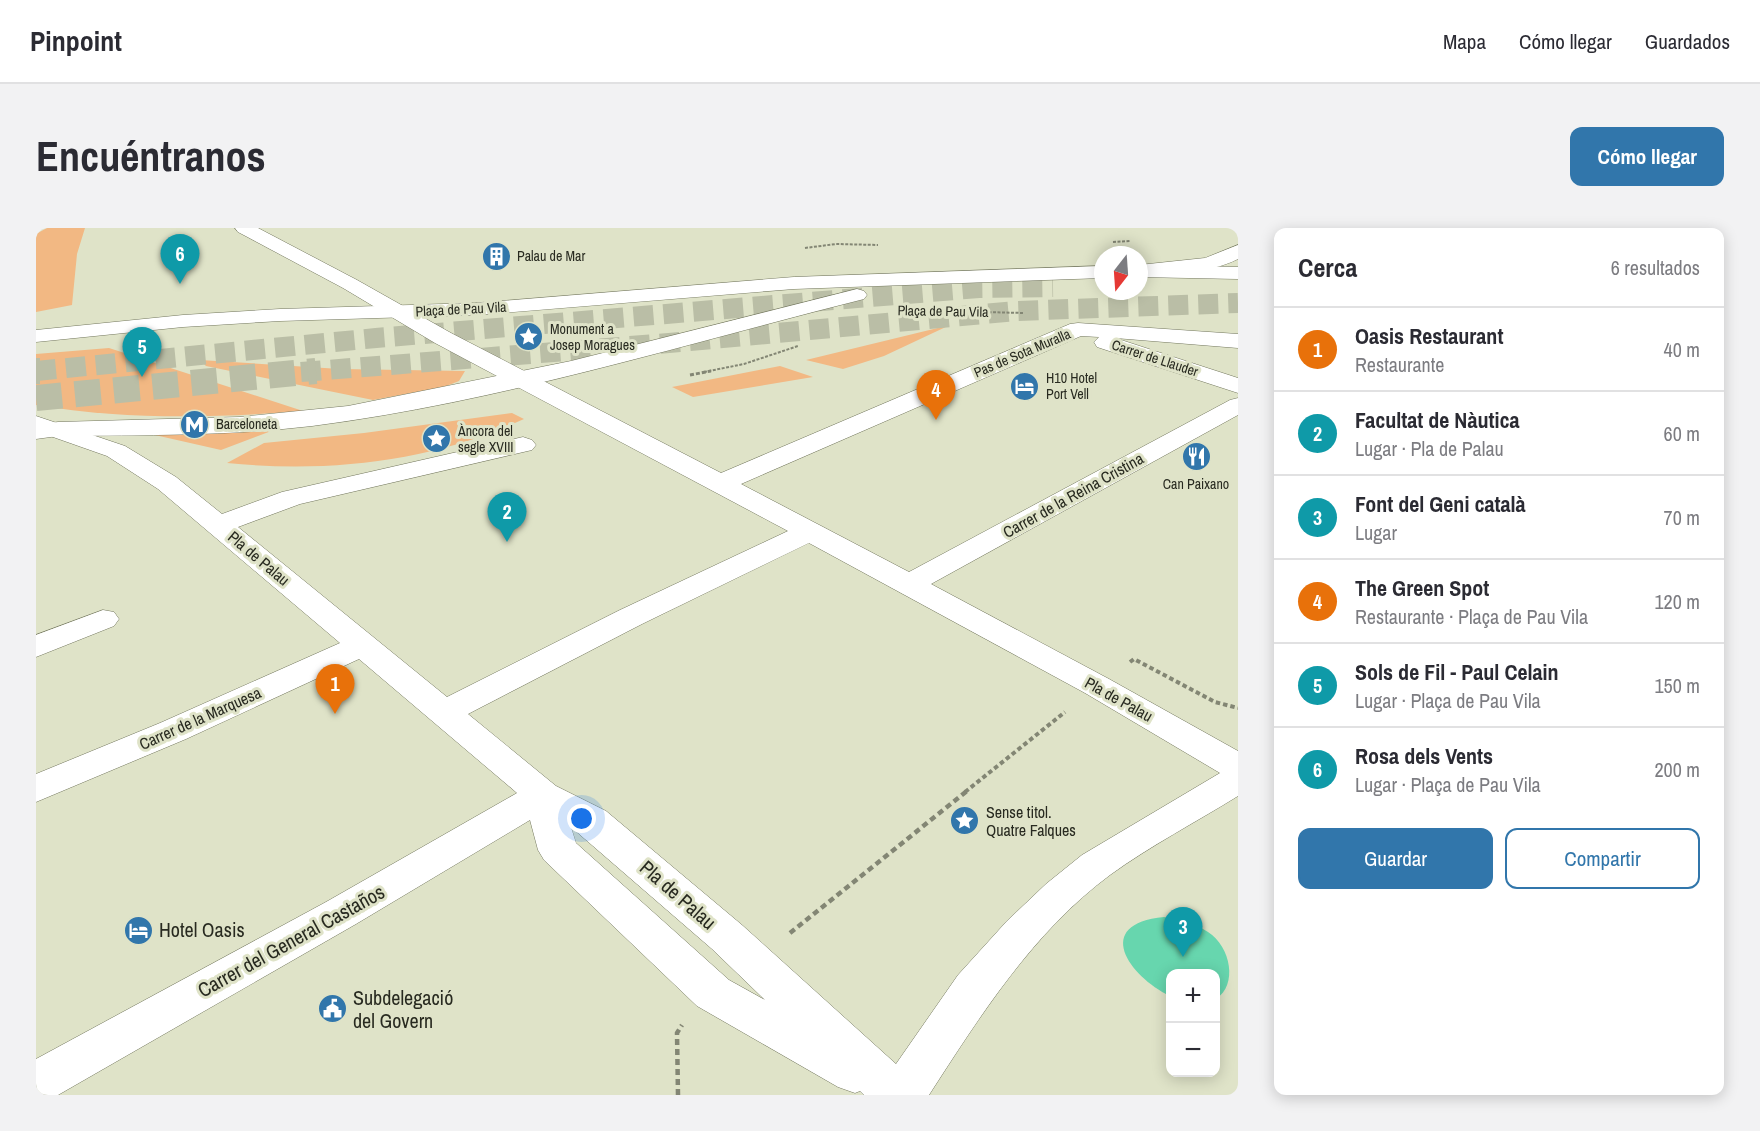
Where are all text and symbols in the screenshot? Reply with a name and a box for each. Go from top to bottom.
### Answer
text: Pinpoint [30,22,122,60]
text: Mapa [1443,27,1486,56]
text: Cómo llegar [1519,27,1612,56]
text: Guardados [1645,27,1730,56]
button: Cómo llegar [1570,127,1724,186]
text: Encuéntranos [36,128,266,184]
pin: 6 [160,235,200,284]
building icon: Palau de Mar [480,240,512,272]
north arrow [1094,246,1148,300]
place label: Palau de Mar [517,247,585,265]
text: Cerca [1298,250,1357,285]
text: 6 resultados [1611,254,1700,281]
street label: Plaça de Pau Vila [415,298,508,320]
street label: Plaça de Pau Vila [897,301,989,321]
place label: Monument a Josep Moragues [550,320,635,354]
place icon: Monument a Josep Moragues [513,321,545,353]
text: Oasis Restaurant [1355,321,1503,351]
street label: Pas de Sota Muralla [971,324,1074,381]
pin: 5 [122,328,162,377]
street label: Carrer de Llauder [1109,336,1201,381]
text: 1 [1313,336,1322,363]
text: 40 m [1664,336,1700,363]
text: Restaurante [1355,351,1444,378]
place label: H10 Hotel Port Vell [1046,369,1097,403]
pin: 4 [916,370,956,420]
hotel icon: H10 Hotel Port Vell [1009,370,1041,402]
text: Facultat de Nàutica [1355,405,1520,435]
metro station icon: Barceloneta [179,408,211,440]
place label: Barceloneta [216,415,278,433]
text: 2 [1313,420,1322,447]
text: 60 m [1664,420,1700,447]
place label: Àncora del segle XVIII [457,422,514,456]
place icon: Àncora del segle XVIII [421,423,453,455]
text: Lugar · Pla de Palau [1355,435,1504,462]
restaurant icon: Can Paixano [1180,441,1212,473]
street label: Carrer de la Reina Cristina [999,447,1148,543]
place label: Can Paixano [1163,475,1229,493]
text: Font del Geni català [1355,489,1526,519]
pin: 2 [488,492,526,542]
text: 3 [1313,504,1322,531]
text: 70 m [1664,504,1700,531]
text: Lugar [1355,519,1397,546]
street label: Pla de Palau [223,526,295,590]
text: The Green Spot [1355,573,1489,603]
text: 4 [1313,588,1322,615]
text: 120 m [1654,588,1700,615]
text: Restaurante · Plaça de Pau Vila [1355,603,1588,630]
text: Sols de Fil - Paul Celain [1355,657,1559,687]
pin: 1 [316,664,354,714]
street label: Pla de Palau [1081,671,1157,727]
text: 5 [1313,672,1322,699]
text: 150 m [1654,672,1700,699]
street label: Carrer de la Marquesa [136,681,265,755]
text: Lugar · Plaça de Pau Vila [1355,687,1541,714]
text: Rosa dels Vents [1355,741,1493,771]
text: 6 [1313,756,1322,783]
text: 200 m [1654,756,1700,783]
text: Lugar · Plaça de Pau Vila [1355,771,1541,798]
place label: Sense titol. Quatre Falques [986,801,1076,841]
your location [567,804,596,833]
place icon: Sense titol. Quatre Falques [949,805,981,837]
button: Guardar [1298,828,1493,889]
button: Compartir [1505,828,1700,889]
street label: Pla de Palau [634,854,722,935]
street label: Carrer del General Castaños [193,878,389,1003]
pin: 3 [1164,908,1202,957]
hotel icon: Hotel Oasis [122,914,154,946]
place label: Hotel Oasis [159,916,245,943]
map controls [1166,969,1220,1077]
button: + [1166,969,1220,1023]
place label: Subdelegació del Govern [353,984,453,1034]
public building icon: Subdelegació del Govern [316,993,348,1025]
button: − [1166,1023,1220,1077]

